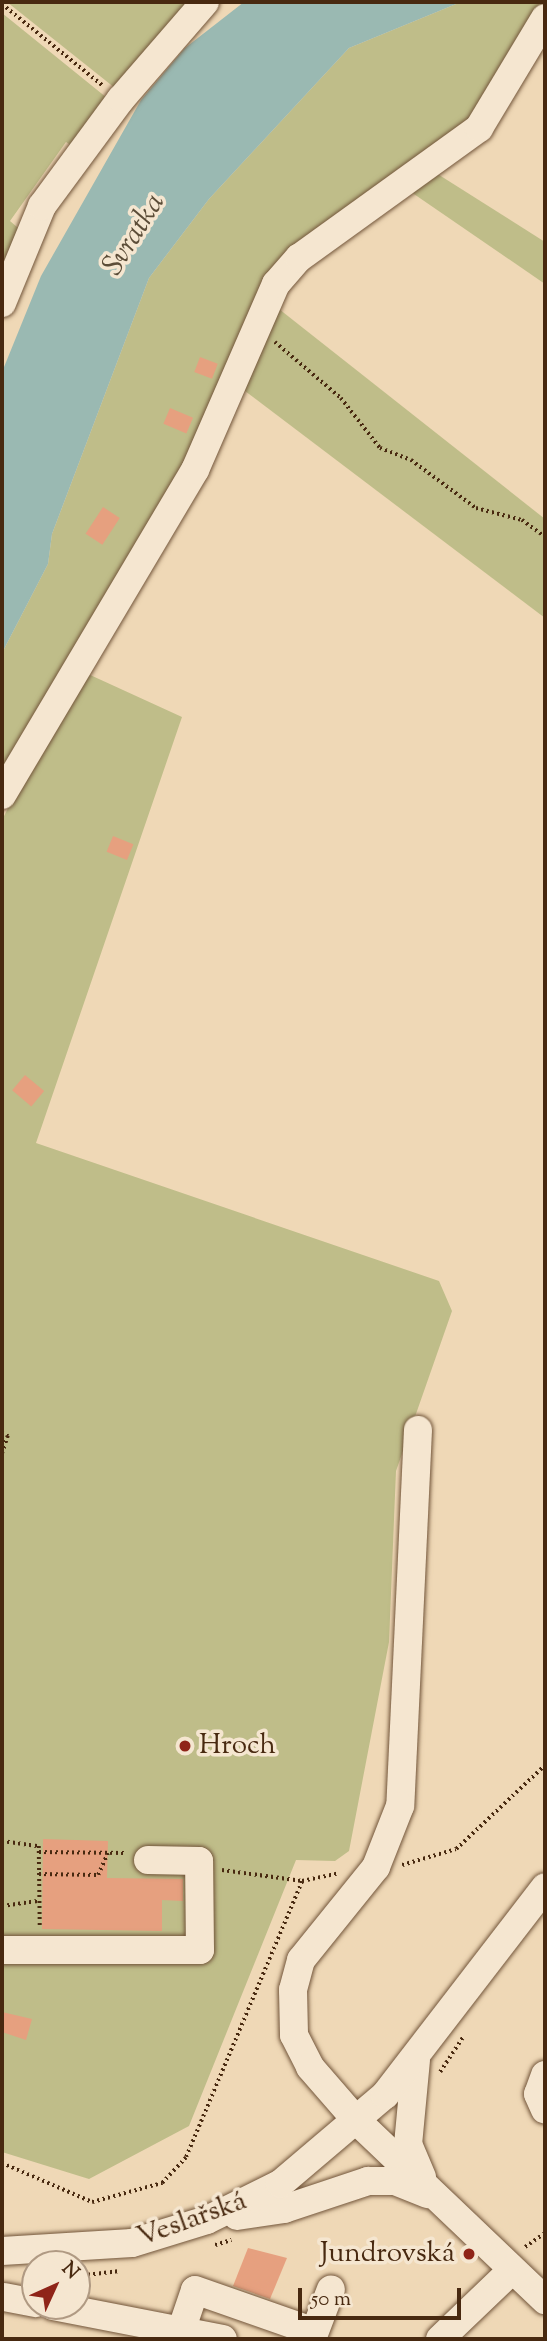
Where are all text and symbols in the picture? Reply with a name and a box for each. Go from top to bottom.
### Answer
water label: Svratka [96,187,174,283]
place label: Hroch [199,1729,276,1763]
marker: Hroch [177,1738,193,1754]
street label: Veslařská [133,2185,251,2255]
place label: Jundrovská [320,2237,455,2271]
marker: Jundrovská [461,2246,477,2262]
north arrow [21,2250,91,2320]
text: N [55,2256,85,2286]
scale bar [302,2274,465,2318]
text: 50 m [311,2285,351,2315]

